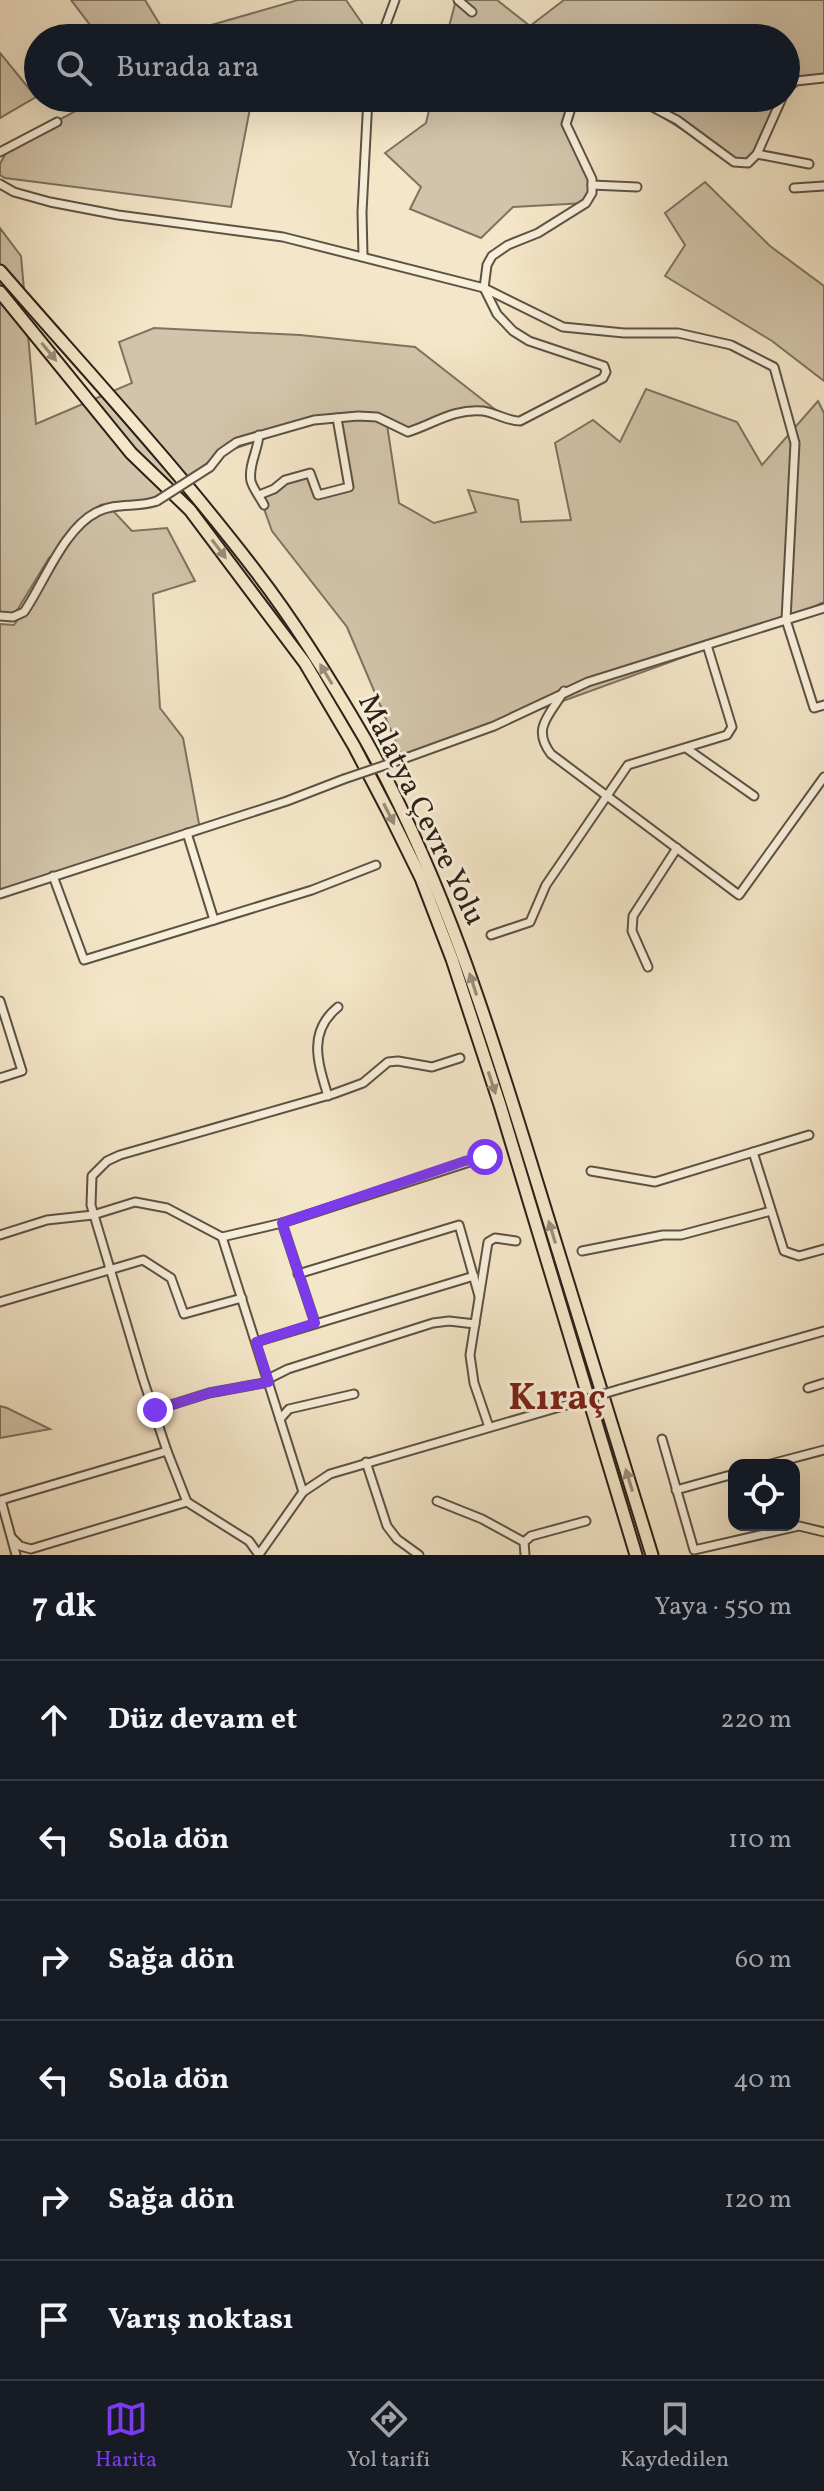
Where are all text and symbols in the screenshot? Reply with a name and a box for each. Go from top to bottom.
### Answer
search box [24,24,800,112]
icon: search [52,46,96,90]
text: Burada ara [116,47,259,89]
one-way arrow [40,342,57,362]
one-way arrow [210,539,226,559]
one-way arrow [319,663,333,685]
street label: Malatya Çevre Yolu [347,687,495,933]
one-way arrow [383,802,396,825]
one-way arrow [467,972,479,996]
one-way arrow [486,1071,499,1095]
route start [467,1139,503,1175]
one-way arrow [545,1220,558,1244]
district label: Kıraç [508,1373,606,1426]
route end [137,1392,173,1428]
map controls [728,1459,800,1531]
button: locate [728,1459,800,1531]
one-way arrow [622,1468,635,1492]
text: 7 dk [32,1584,96,1631]
text: Yaya · 550 m [654,1589,792,1625]
icon: ahead [32,1698,76,1742]
text: Düz devam et [108,1699,297,1741]
text: 220 m [720,1702,792,1738]
icon: left [32,1818,76,1862]
text: Sola dön [108,1819,229,1861]
text: 110 m [728,1822,792,1858]
icon: right [32,1938,76,1982]
text: Sağa dön [108,1939,235,1981]
text: 60 m [735,1942,792,1978]
icon: left [32,2058,76,2102]
text: Sola dön [108,2059,229,2101]
text: 40 m [733,2062,792,2098]
icon: right [32,2178,76,2222]
text: Sağa dön [108,2179,235,2221]
text: 120 m [724,2182,792,2218]
icon: arrive [32,2298,76,2342]
text: Varış noktası [108,2299,293,2341]
tab: Harita [95,2397,157,2476]
tab: Yol tarifi [347,2397,430,2476]
tab: Kaydedilen [620,2397,729,2476]

